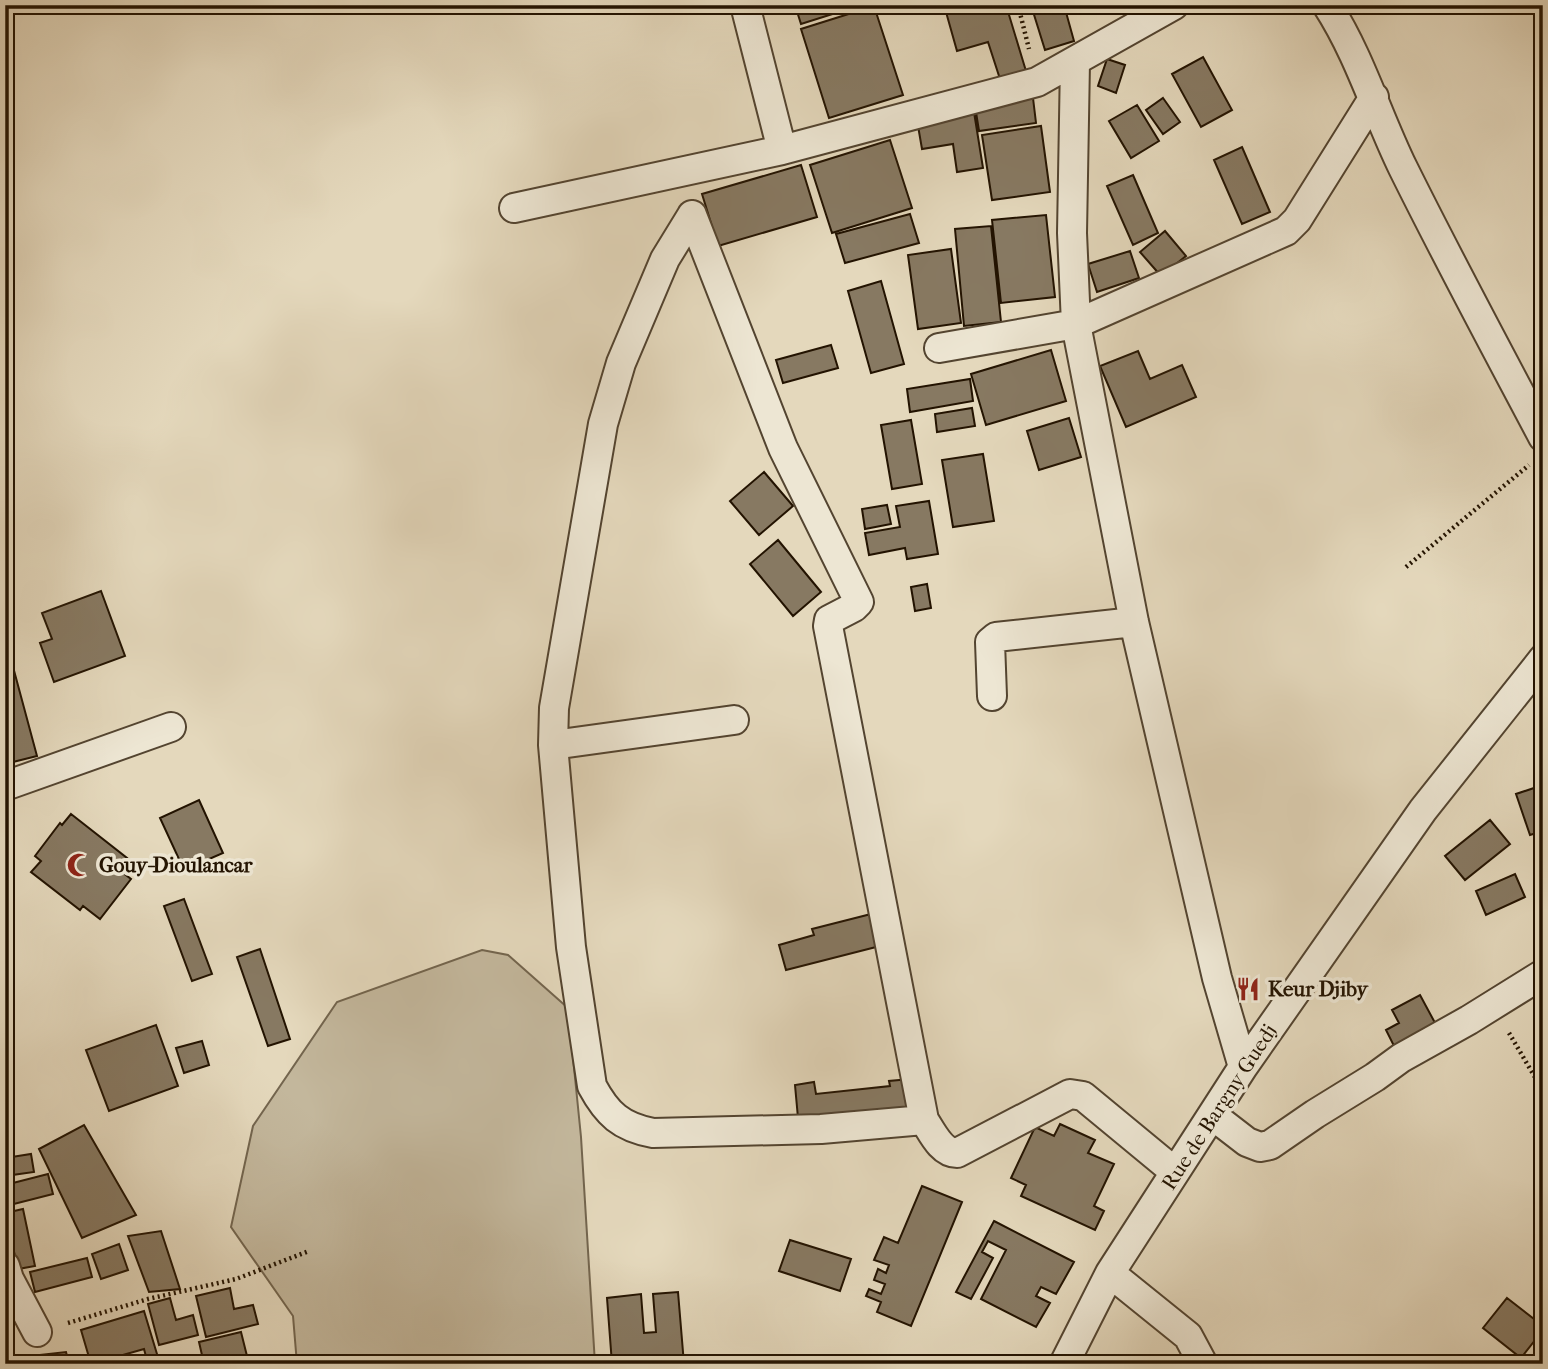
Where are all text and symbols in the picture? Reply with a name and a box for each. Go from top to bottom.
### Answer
mosque icon: Gouy-Dioulancar [65,851,93,879]
place label: Gouy-Dioulancar [99,853,254,877]
restaurant icon: Keur Djiby [1234,975,1262,1003]
place label: Keur Djiby [1268,977,1369,1001]
street label: Rue de Bargny Guedj [1157,1020,1281,1194]

